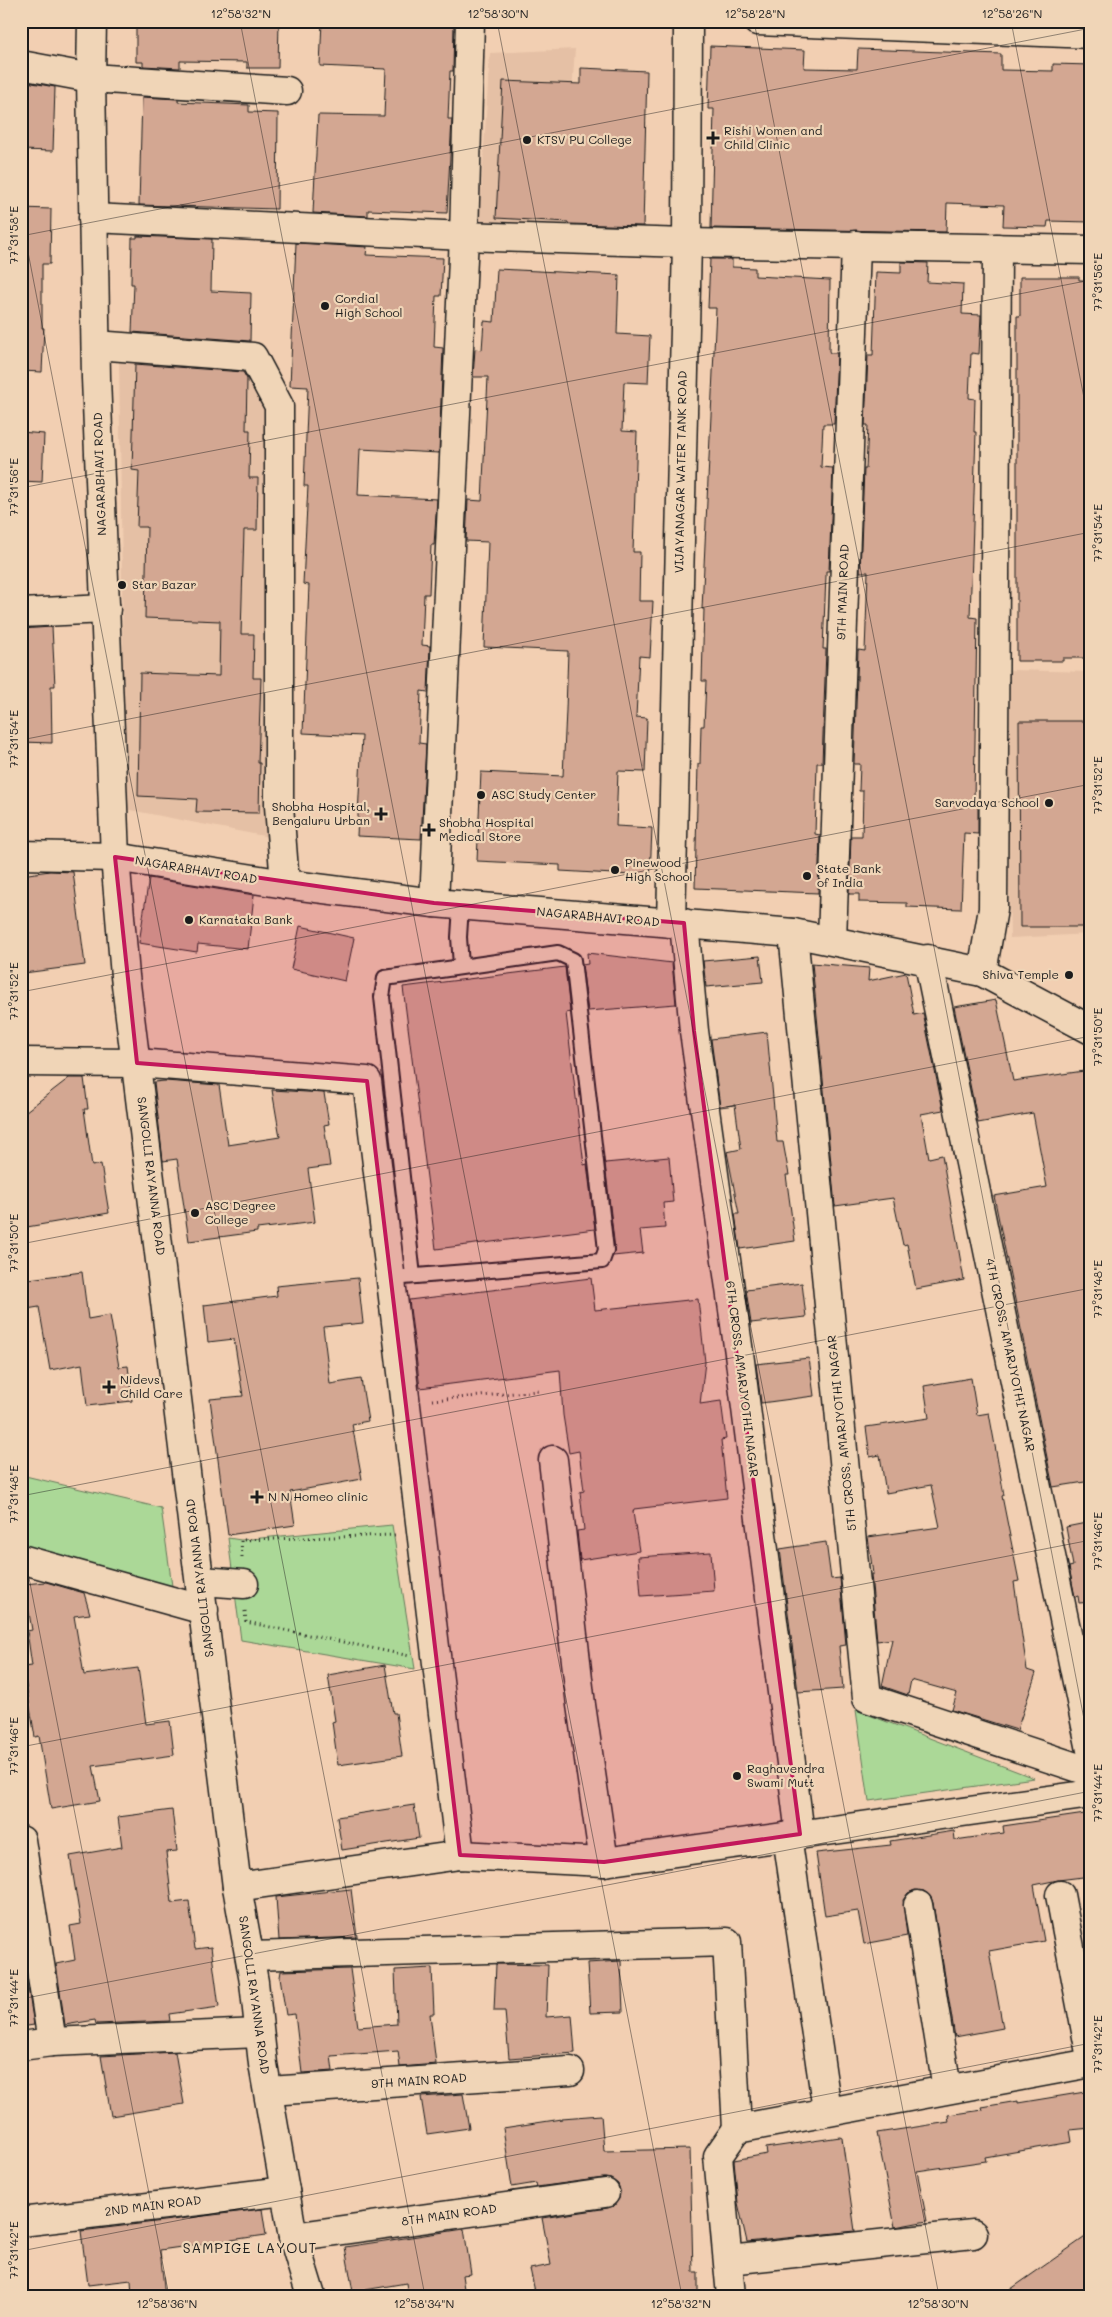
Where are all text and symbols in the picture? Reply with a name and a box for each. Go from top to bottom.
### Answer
text: 12°58'32"N [211,5,271,21]
text: 12°58'30"N [467,5,529,21]
text: 12°58'28"N [725,5,785,21]
text: 12°58'26"N [982,5,1042,21]
place label: Rishi Women and Child Clinic [724,122,823,152]
place label: KTSV PU College [537,131,632,147]
marker: Rishi Women and Child Clinic [706,131,720,145]
marker: KTSV PU College [521,134,533,146]
text: 77°31'58"E [5,206,21,264]
text: 77°31'56"E [1089,253,1105,311]
place label: Cordial High School [335,290,403,320]
marker: Cordial High School [319,300,331,312]
street label: VIJAYANAGAR WATER TANK ROAD [670,371,690,573]
street label: NAGARABHAVI ROAD [89,412,109,536]
text: 77°31'56"E [5,458,21,516]
text: 77°31'54"E [1089,504,1105,562]
street label: 9TH MAIN ROAD [832,544,852,640]
place label: Star Bazar [132,576,196,592]
marker: Star Bazar [116,579,128,591]
text: 77°31'54"E [5,710,21,768]
text: 77°31'52"E [1089,756,1105,814]
place label: ASC Study Center [491,786,596,802]
marker: ASC Study Center [475,789,487,801]
place label: Sarvodaya School [935,794,1039,810]
marker: Sarvodaya School [1043,797,1055,809]
place label: Shobha Hospital, Bengaluru Urban [272,798,370,828]
marker: Shobha Hospital, Bengaluru Urban [374,807,388,821]
place label: Shobha Hospital Medical Store [439,814,534,844]
marker: Shobha Hospital Medical Store [423,824,435,836]
street label: NAGARABHAVI ROAD [134,851,258,887]
place label: Pinewood High School [625,854,693,884]
place label: State Bank of India [817,860,881,890]
marker: Pinewood High School [609,864,621,876]
marker: State Bank of India [801,870,813,882]
street label: NAGARABHAVI ROAD [536,903,660,929]
place label: Karnataka Bank [199,911,292,927]
marker: Karnataka Bank [183,914,195,926]
text: 77°31'52"E [5,962,21,1020]
place label: Shiva Temple [983,966,1059,982]
marker: Shiva Temple [1063,969,1075,981]
text: 77°31'50"E [1089,1008,1105,1066]
street label: SANGOLLI RAYANNA ROAD [134,1096,170,1256]
place label: ASC Degree College [205,1197,276,1227]
marker: ASC Degree College [189,1207,201,1219]
text: 77°31'50"E [5,1214,21,1272]
street label: 4TH CROSS, AMARJYOTHI NAGAR [983,1257,1039,1453]
text: 77°31'48"E [1089,1260,1105,1318]
street label: 6TH CROSS, AMARJYOTHI NAGAR [723,1280,763,1478]
street label: 5TH CROSS, AMARJYOTHI NAGAR [823,1334,859,1532]
place label: Nidevs Child Care [120,1371,183,1401]
marker: Nidevs Child Care [102,1380,116,1394]
text: 77°31'48"E [5,1465,21,1523]
place label: N N Homeo clinic [268,1488,368,1504]
marker: N N Homeo clinic [250,1490,264,1504]
street label: SANGOLLI RAYANNA ROAD [181,1498,217,1658]
text: 77°31'46"E [1089,1512,1105,1570]
text: 77°31'46"E [5,1717,21,1775]
place label: Raghavendra Swami Mutt [747,1760,825,1790]
text: 77°31'44"E [1089,1764,1105,1822]
marker: Raghavendra Swami Mutt [731,1770,743,1782]
street label: SANGOLLI RAYANNA ROAD [236,1915,274,2075]
text: 77°31'44"E [5,1969,21,2027]
text: 77°31'42"E [1089,2015,1105,2073]
street label: 9TH MAIN ROAD [371,2069,467,2091]
street label: 2ND MAIN ROAD [104,2191,202,2219]
street label: 8TH MAIN ROAD [400,2199,497,2229]
text: 77°31'42"E [5,2221,21,2279]
district label: SAMPIGE LAYOUT [183,2238,317,2257]
text: 12°58'36"N [137,2295,197,2311]
text: 12°58'34"N [394,2295,454,2311]
text: 12°58'32"N [651,2295,711,2311]
text: 12°58'30"N [907,2295,969,2311]

